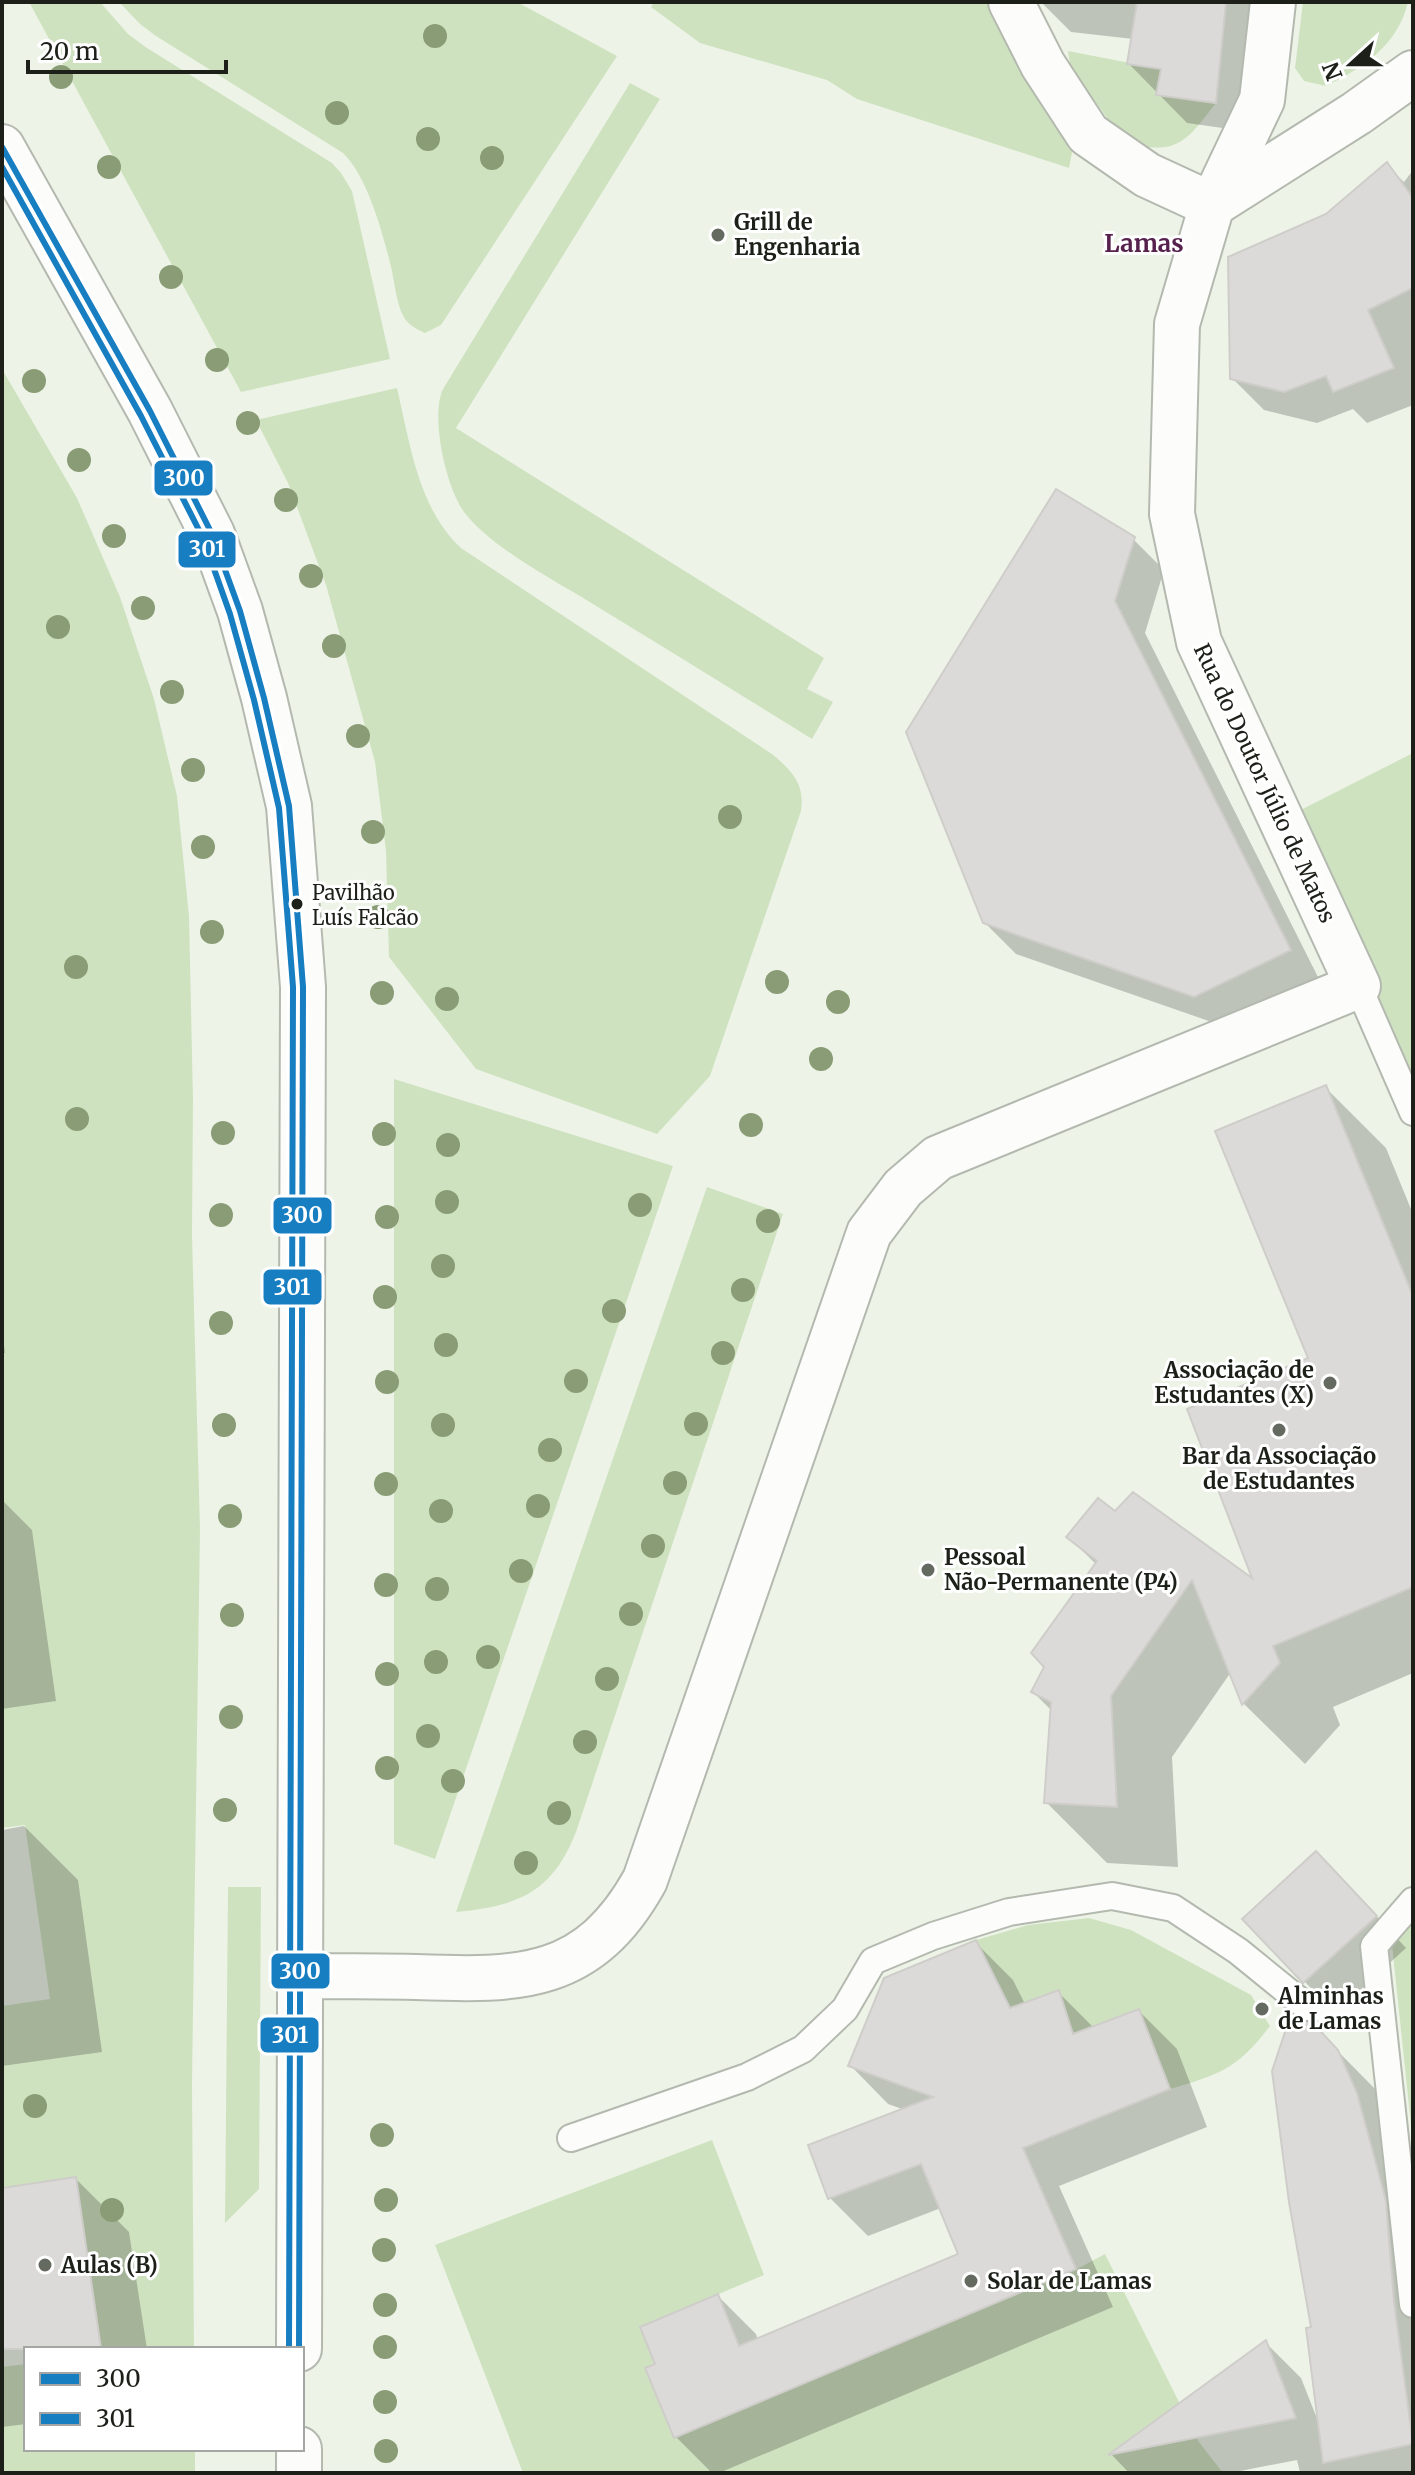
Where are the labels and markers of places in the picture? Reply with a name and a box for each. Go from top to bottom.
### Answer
place label: Grill de Engenharia [734,208,860,261]
marker: Grill de Engenharia [709,226,727,244]
place label: Pavilhão Luís Falcão [312,880,419,930]
marker: Pavilhão Luís Falcão [289,896,305,912]
place label: Associação de Estudantes (X) [1154,1356,1314,1409]
marker: Associação de Estudantes (X) [1321,1374,1339,1392]
marker: Bar da Associação de Estudantes [1270,1421,1288,1439]
place label: Bar da Associação de Estudantes [1182,1442,1376,1495]
place label: Pessoal Não-Permanente (P4) [944,1543,1178,1596]
marker: Pessoal Não-Permanente (P4) [919,1561,937,1579]
place label: Alminhas de Lamas [1277,1982,1384,2035]
marker: Alminhas de Lamas [1253,2000,1271,2018]
place label: Aulas (B) [60,2251,158,2279]
marker: Aulas (B) [36,2256,54,2274]
place label: Solar de Lamas [987,2267,1152,2295]
marker: Solar de Lamas [962,2272,980,2290]

